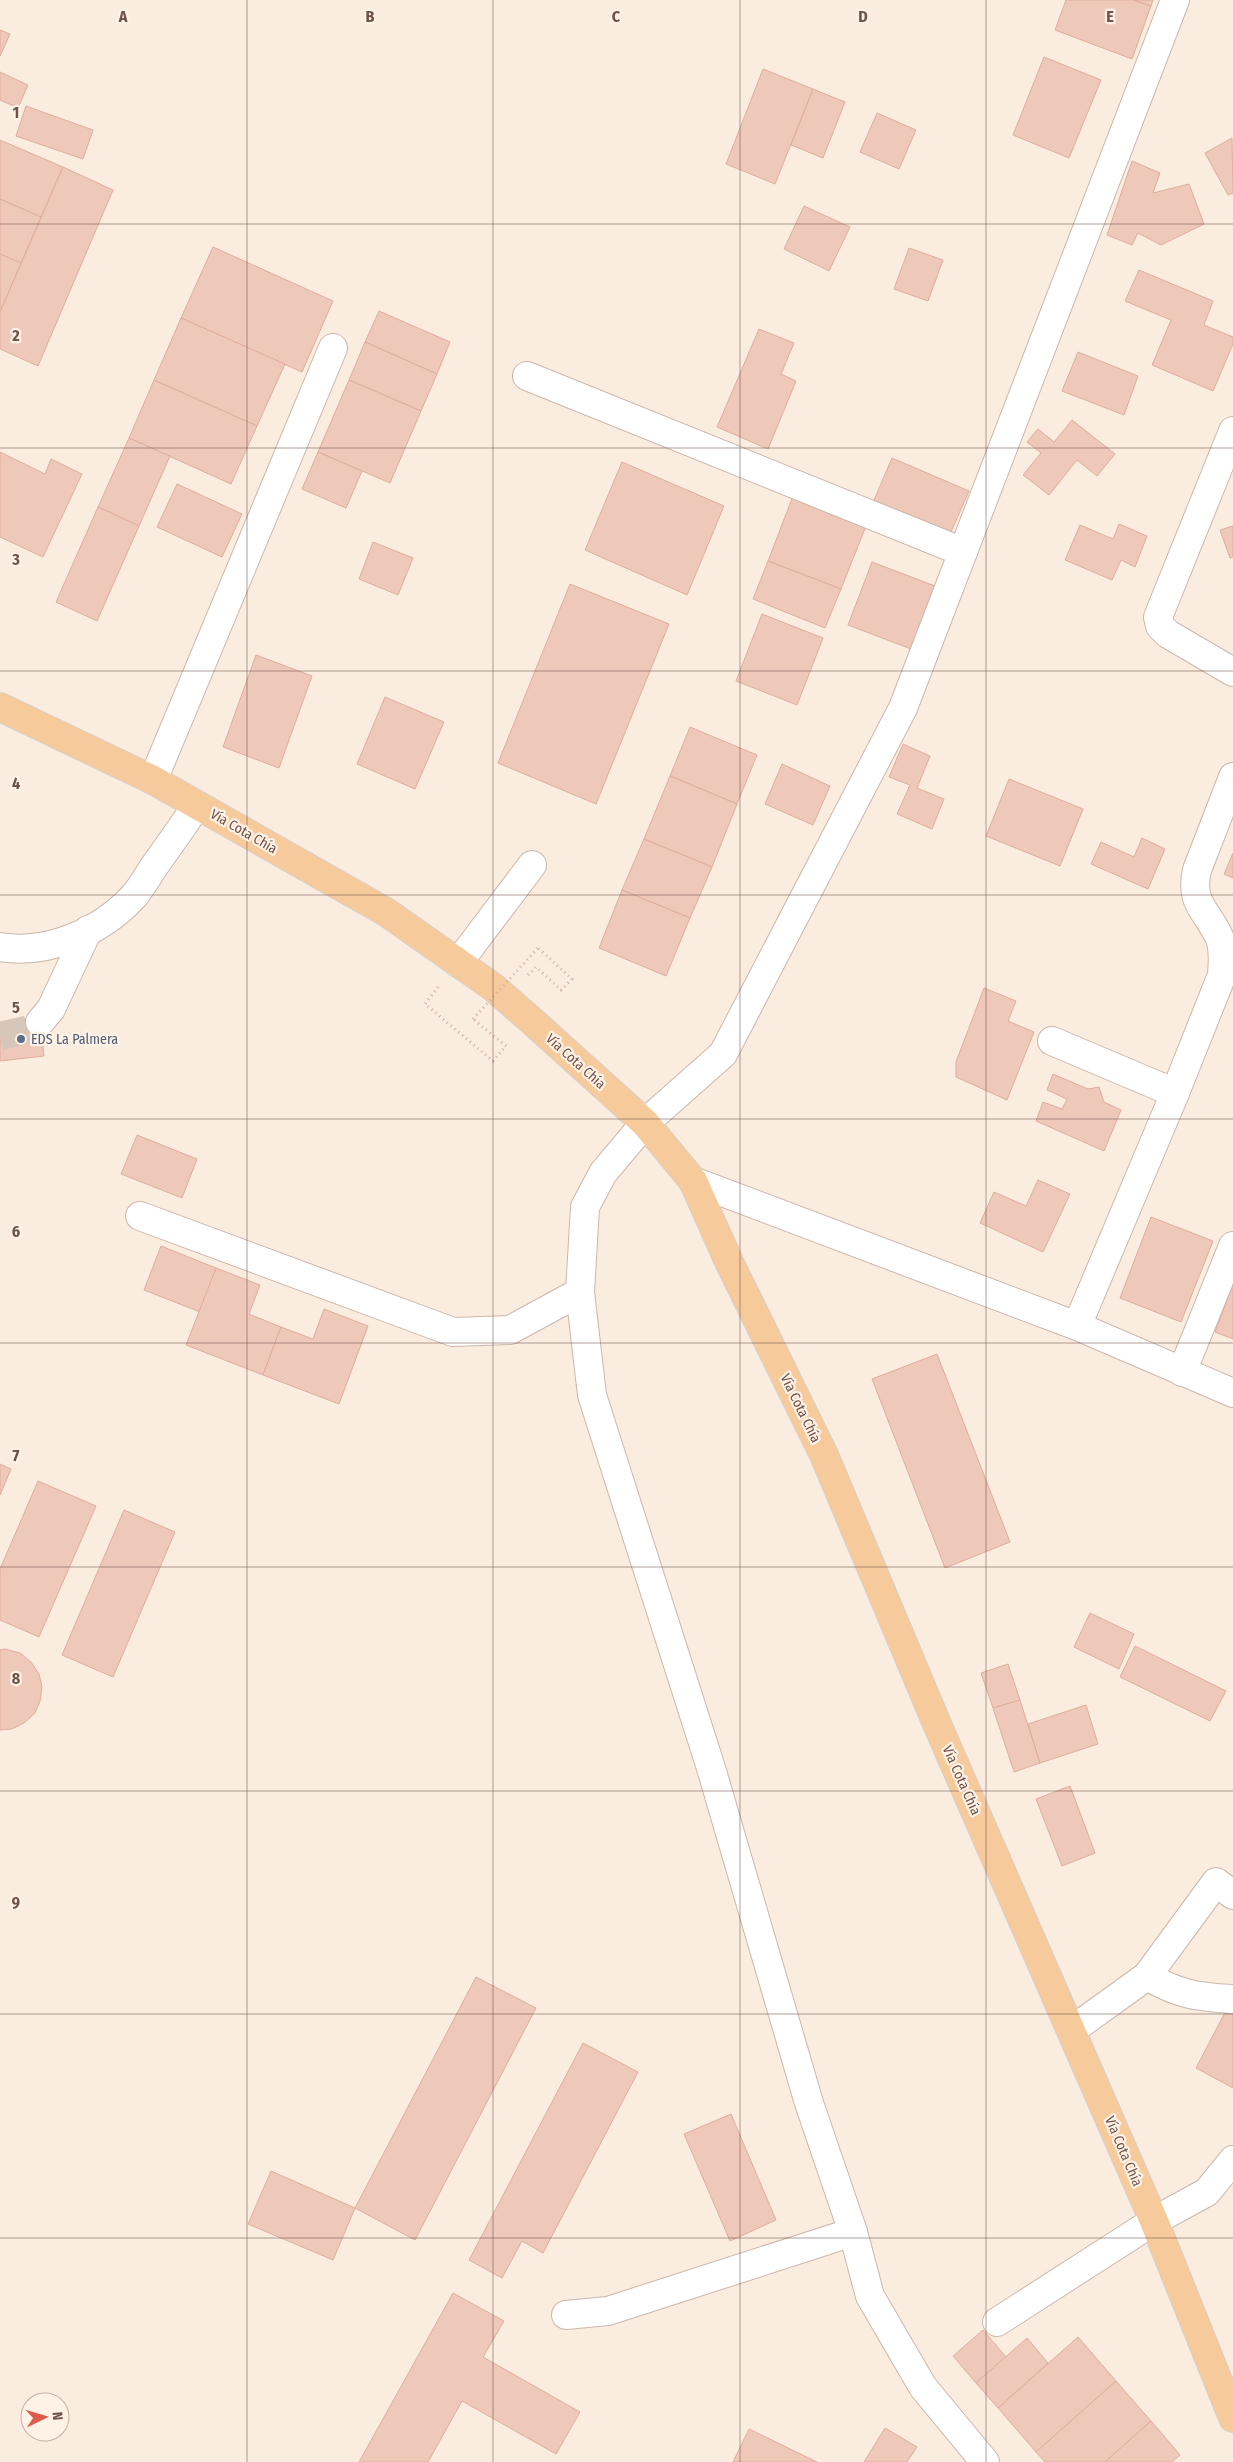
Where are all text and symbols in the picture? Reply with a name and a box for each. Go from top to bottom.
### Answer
text: A [118,7,128,26]
text: B [366,7,375,26]
text: C [612,7,621,26]
text: D [858,7,868,26]
text: E [1106,7,1114,26]
text: 1 [13,103,19,122]
text: 2 [11,326,20,345]
text: 3 [11,550,20,569]
text: 4 [12,774,20,793]
street label: Vía Cota Chía [207,805,280,857]
text: 5 [12,998,20,1017]
street label: Vía Cota Chía [542,1030,609,1093]
place label: EDS La Palmera [31,1031,118,1048]
marker: EDS La Palmera [15,1033,27,1045]
text: 6 [12,1222,20,1241]
street label: Vía Cota Chía [777,1371,825,1446]
text: 7 [13,1446,20,1465]
text: 8 [12,1669,21,1688]
street label: Vía Cota Chía [939,1743,985,1818]
text: 9 [12,1893,20,1912]
street label: Vía Cota Chía [1101,2114,1146,2189]
north arrow [20,2392,70,2442]
text: N [49,2411,66,2421]

